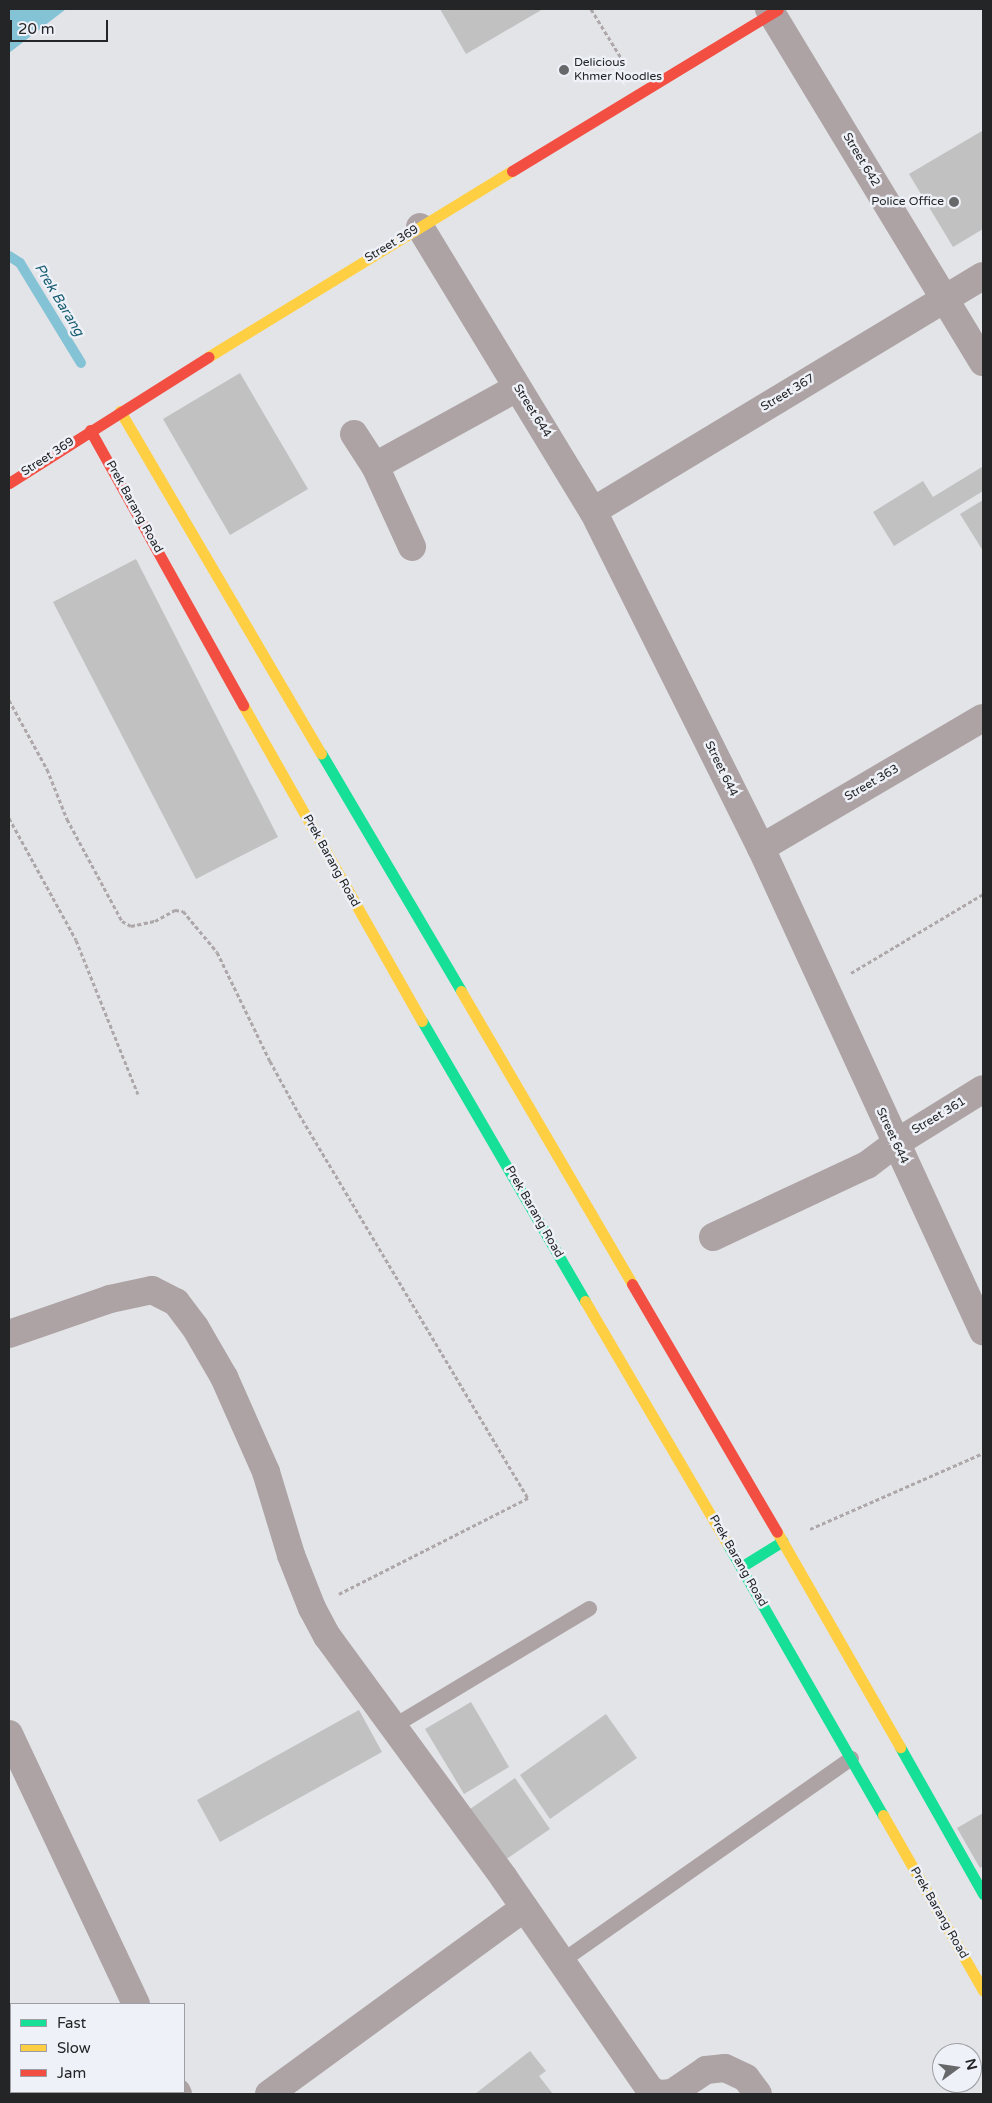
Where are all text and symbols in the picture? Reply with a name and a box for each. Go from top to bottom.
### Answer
scale bar [12,10,110,42]
text: 20 m [18,20,55,38]
place label: Delicious Khmer Noodles [574,56,662,84]
marker: Delicious Khmer Noodles [558,64,570,76]
street label: Street 642 [839,131,883,189]
place label: Police Office [871,195,944,209]
marker: Police Office [948,196,960,208]
street label: Street 369 [363,222,421,266]
water label: Prek Barang [31,261,87,339]
street label: Street 367 [759,371,817,415]
street label: Street 644 [510,382,554,440]
street label: Street 369 [19,435,77,479]
street label: Prek Barang Road [103,458,165,556]
street label: Street 644 [701,739,741,799]
street label: Street 363 [842,762,902,804]
street label: Prek Barang Road [300,812,362,910]
street label: Street 361 [910,1094,968,1138]
street label: Street 644 [873,1106,911,1166]
street label: Prek Barang Road [502,1164,566,1260]
street label: Prek Barang Road [706,1513,770,1609]
street label: Prek Barang Road [907,1865,971,1961]
legend [10,2003,185,2093]
text: Fast [57,2014,86,2032]
text: Slow [57,2039,91,2057]
north arrow [932,2043,982,2093]
text: N [961,2057,981,2072]
text: Jam [57,2064,86,2082]

